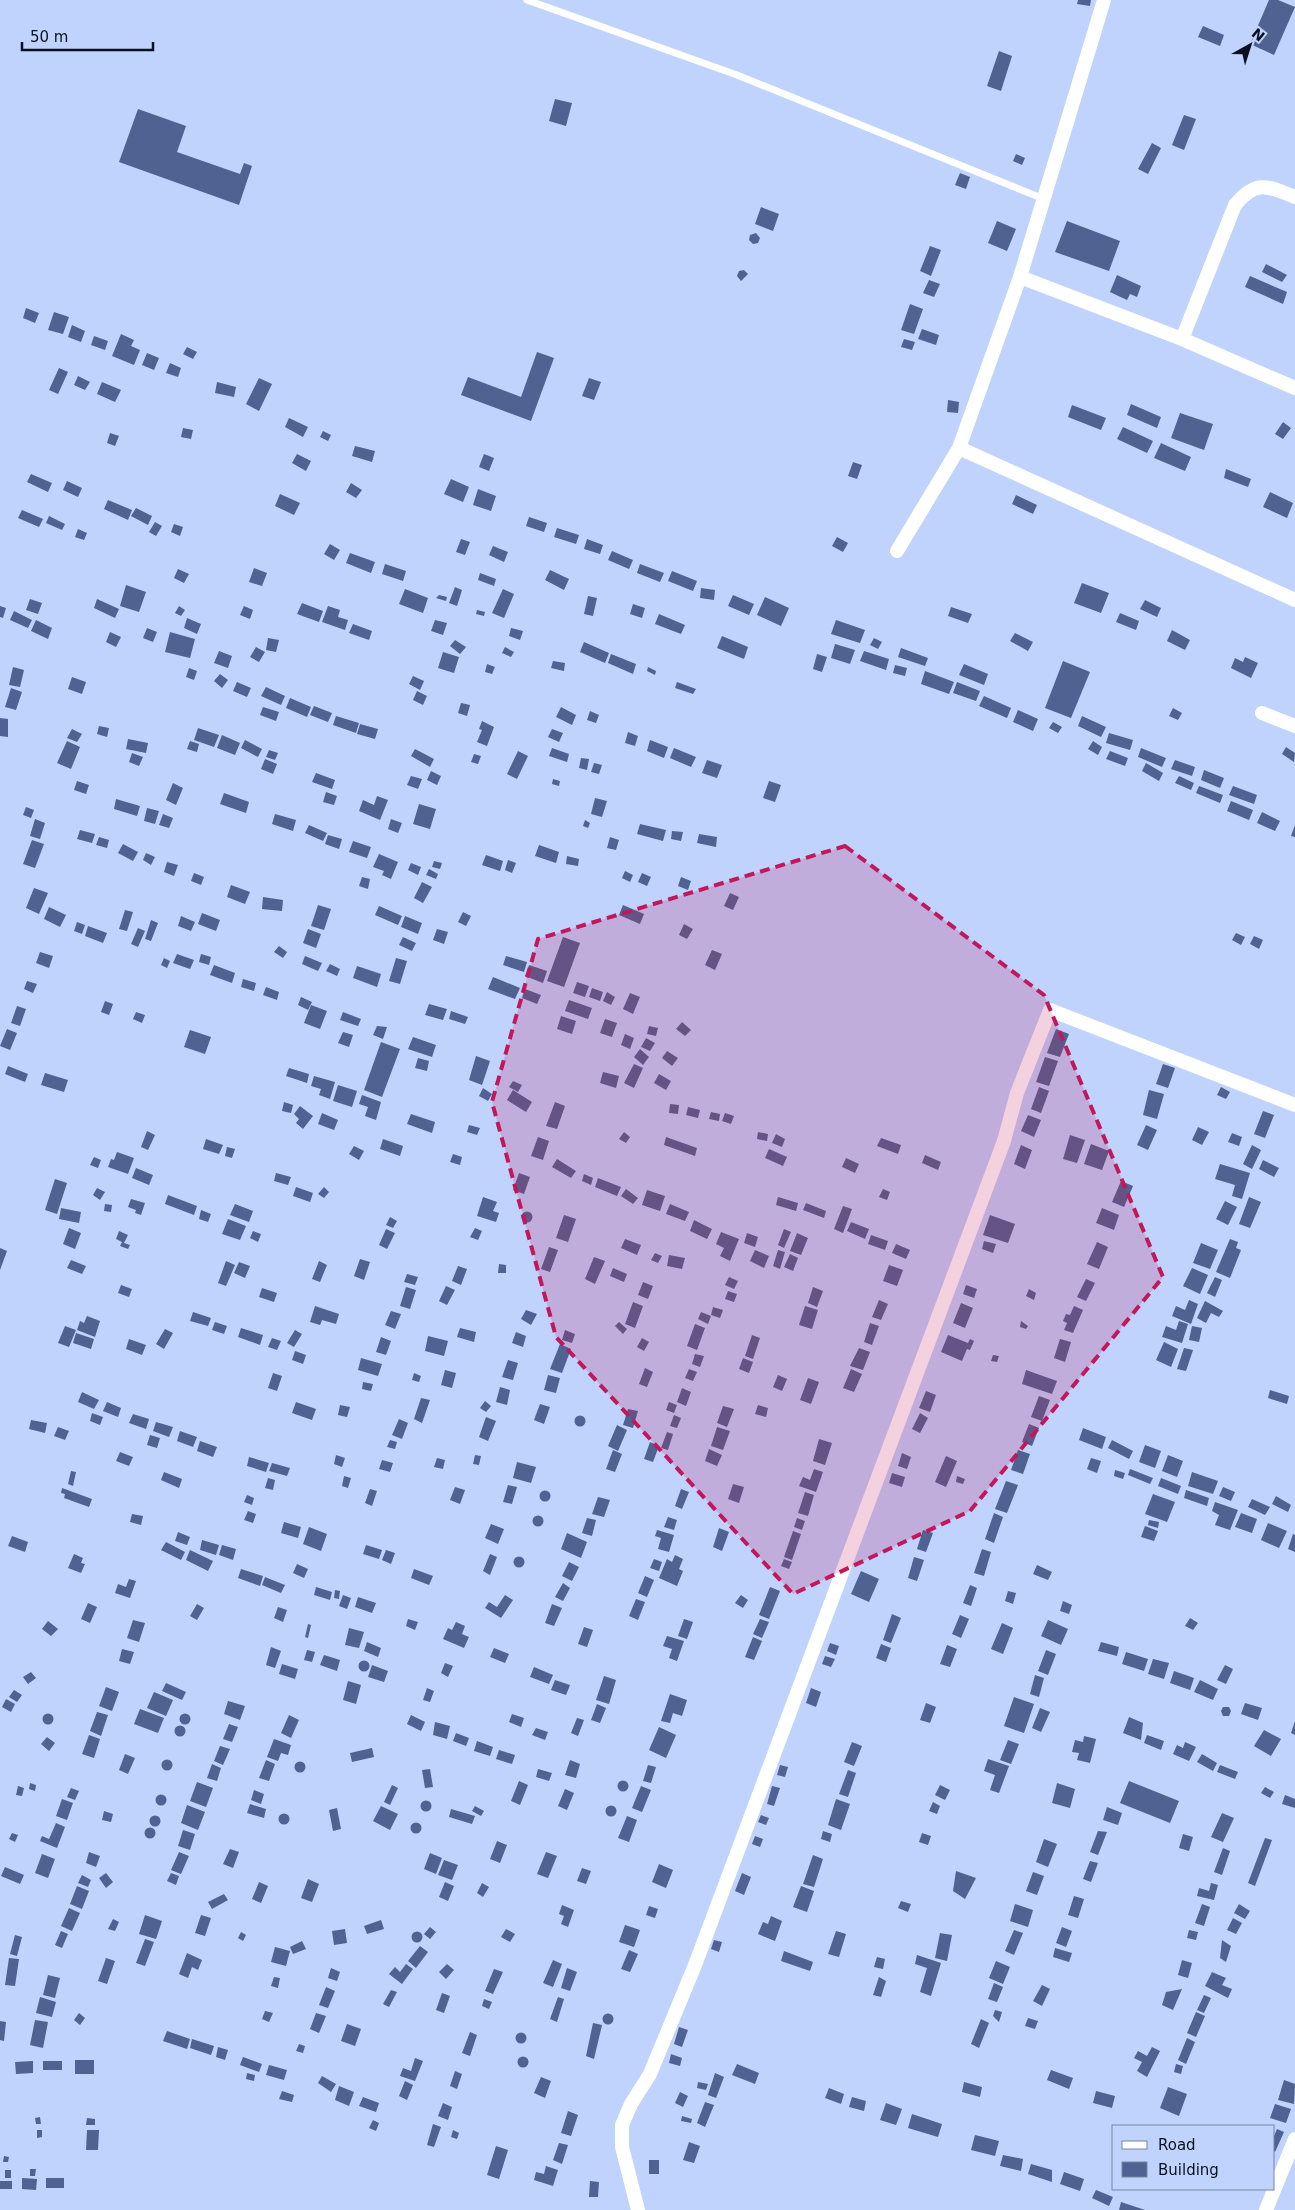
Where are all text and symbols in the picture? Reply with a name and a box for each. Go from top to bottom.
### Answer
scale bar [22,20,154,52]
north arrow [1225,20,1275,70]
text: N [1249,25,1268,45]
text: 50 m [30,28,68,46]
legend [1112,2125,1275,2190]
text: Road [1158,2136,1196,2154]
text: Building [1158,2161,1219,2179]

